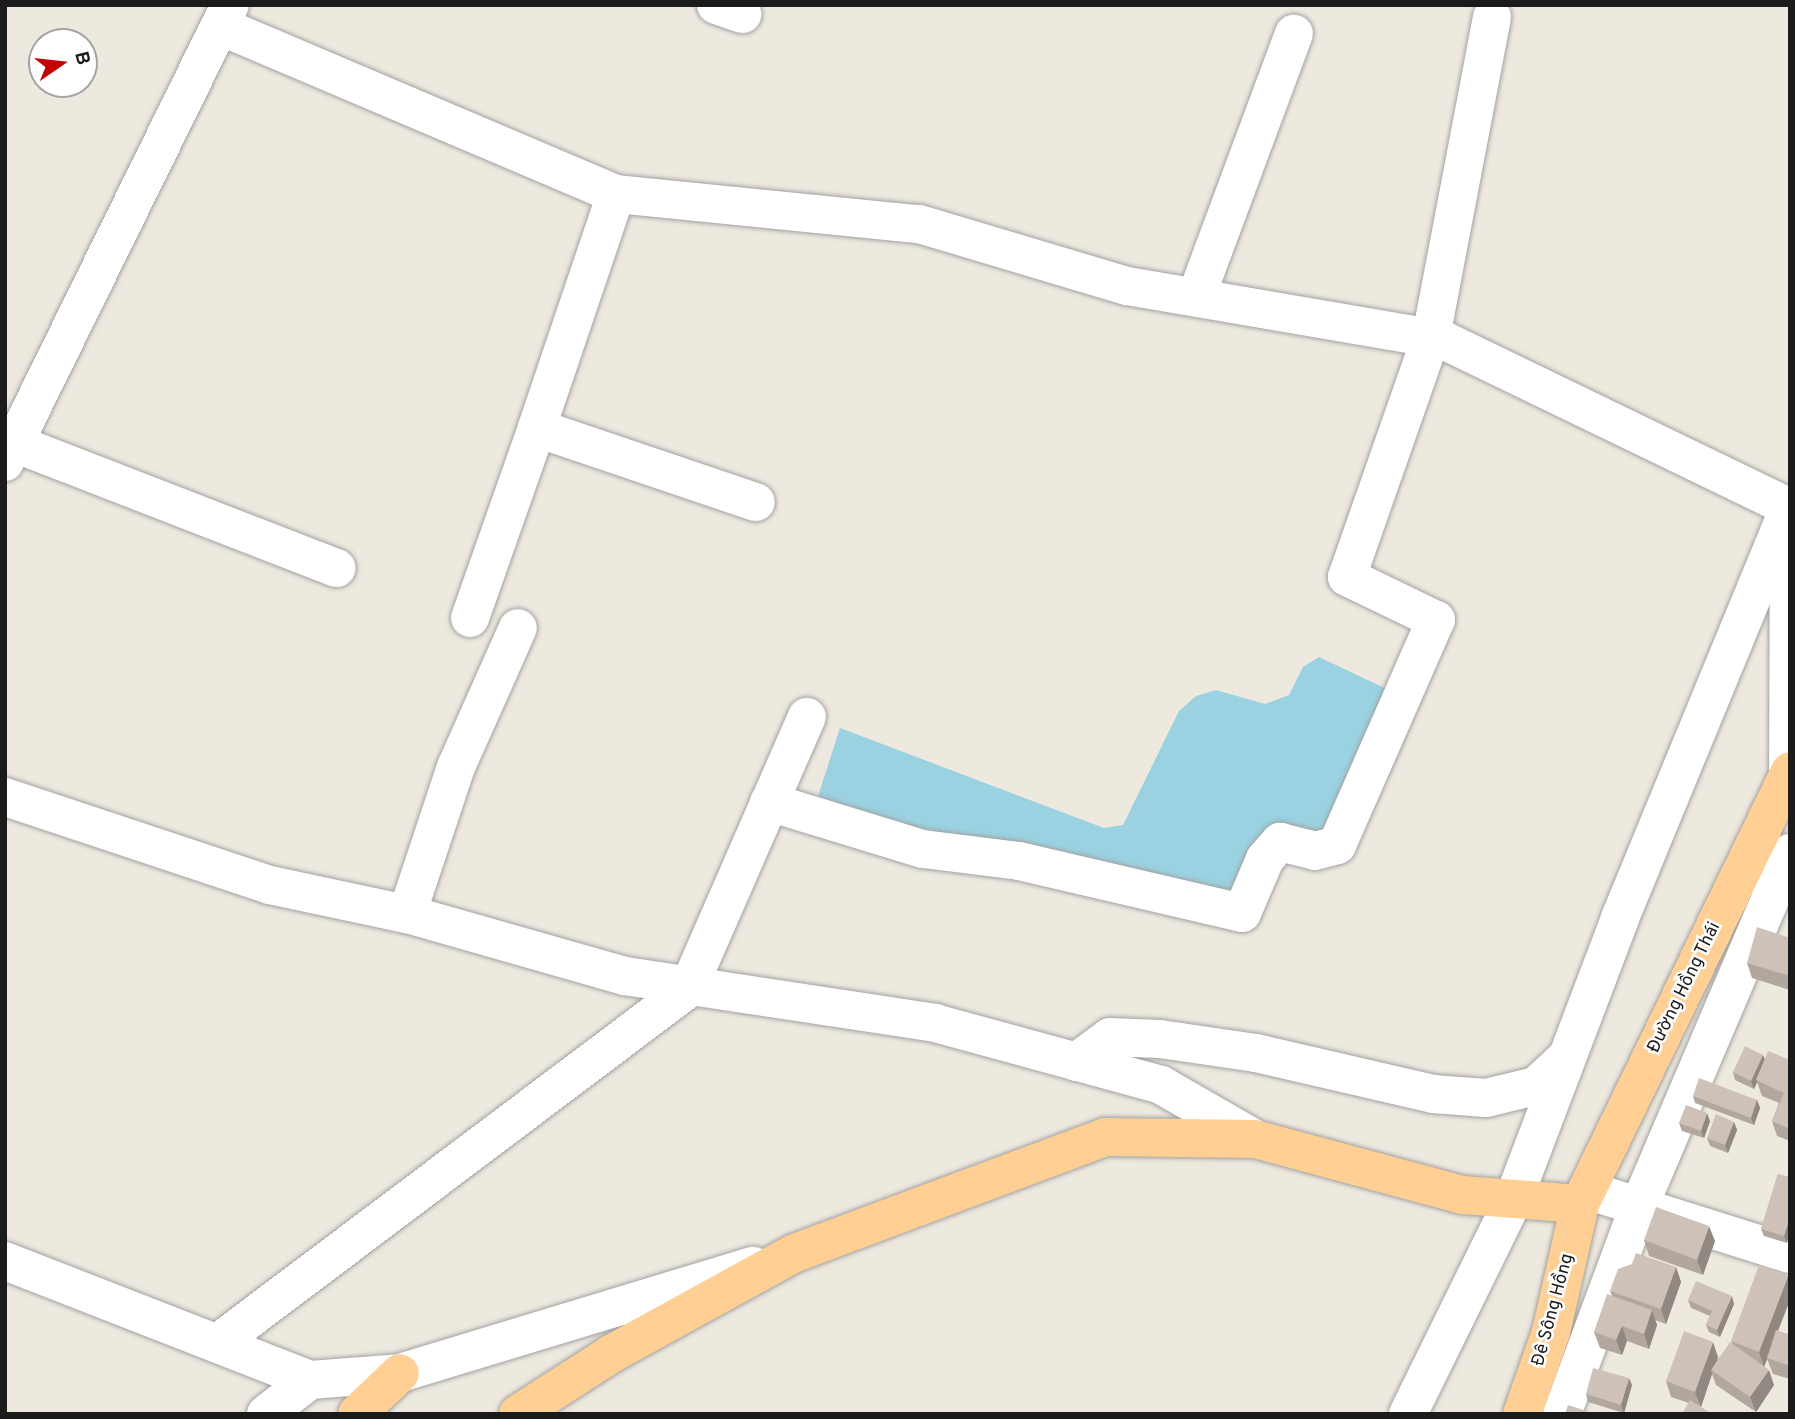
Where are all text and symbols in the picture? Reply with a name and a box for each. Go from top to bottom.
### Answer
north arrow [28,28,98,98]
text: B [68,49,95,68]
street label: Đường Hồng Thái [1644,919,1726,1057]
street label: Đê Sông Hồng [1529,1251,1579,1369]

